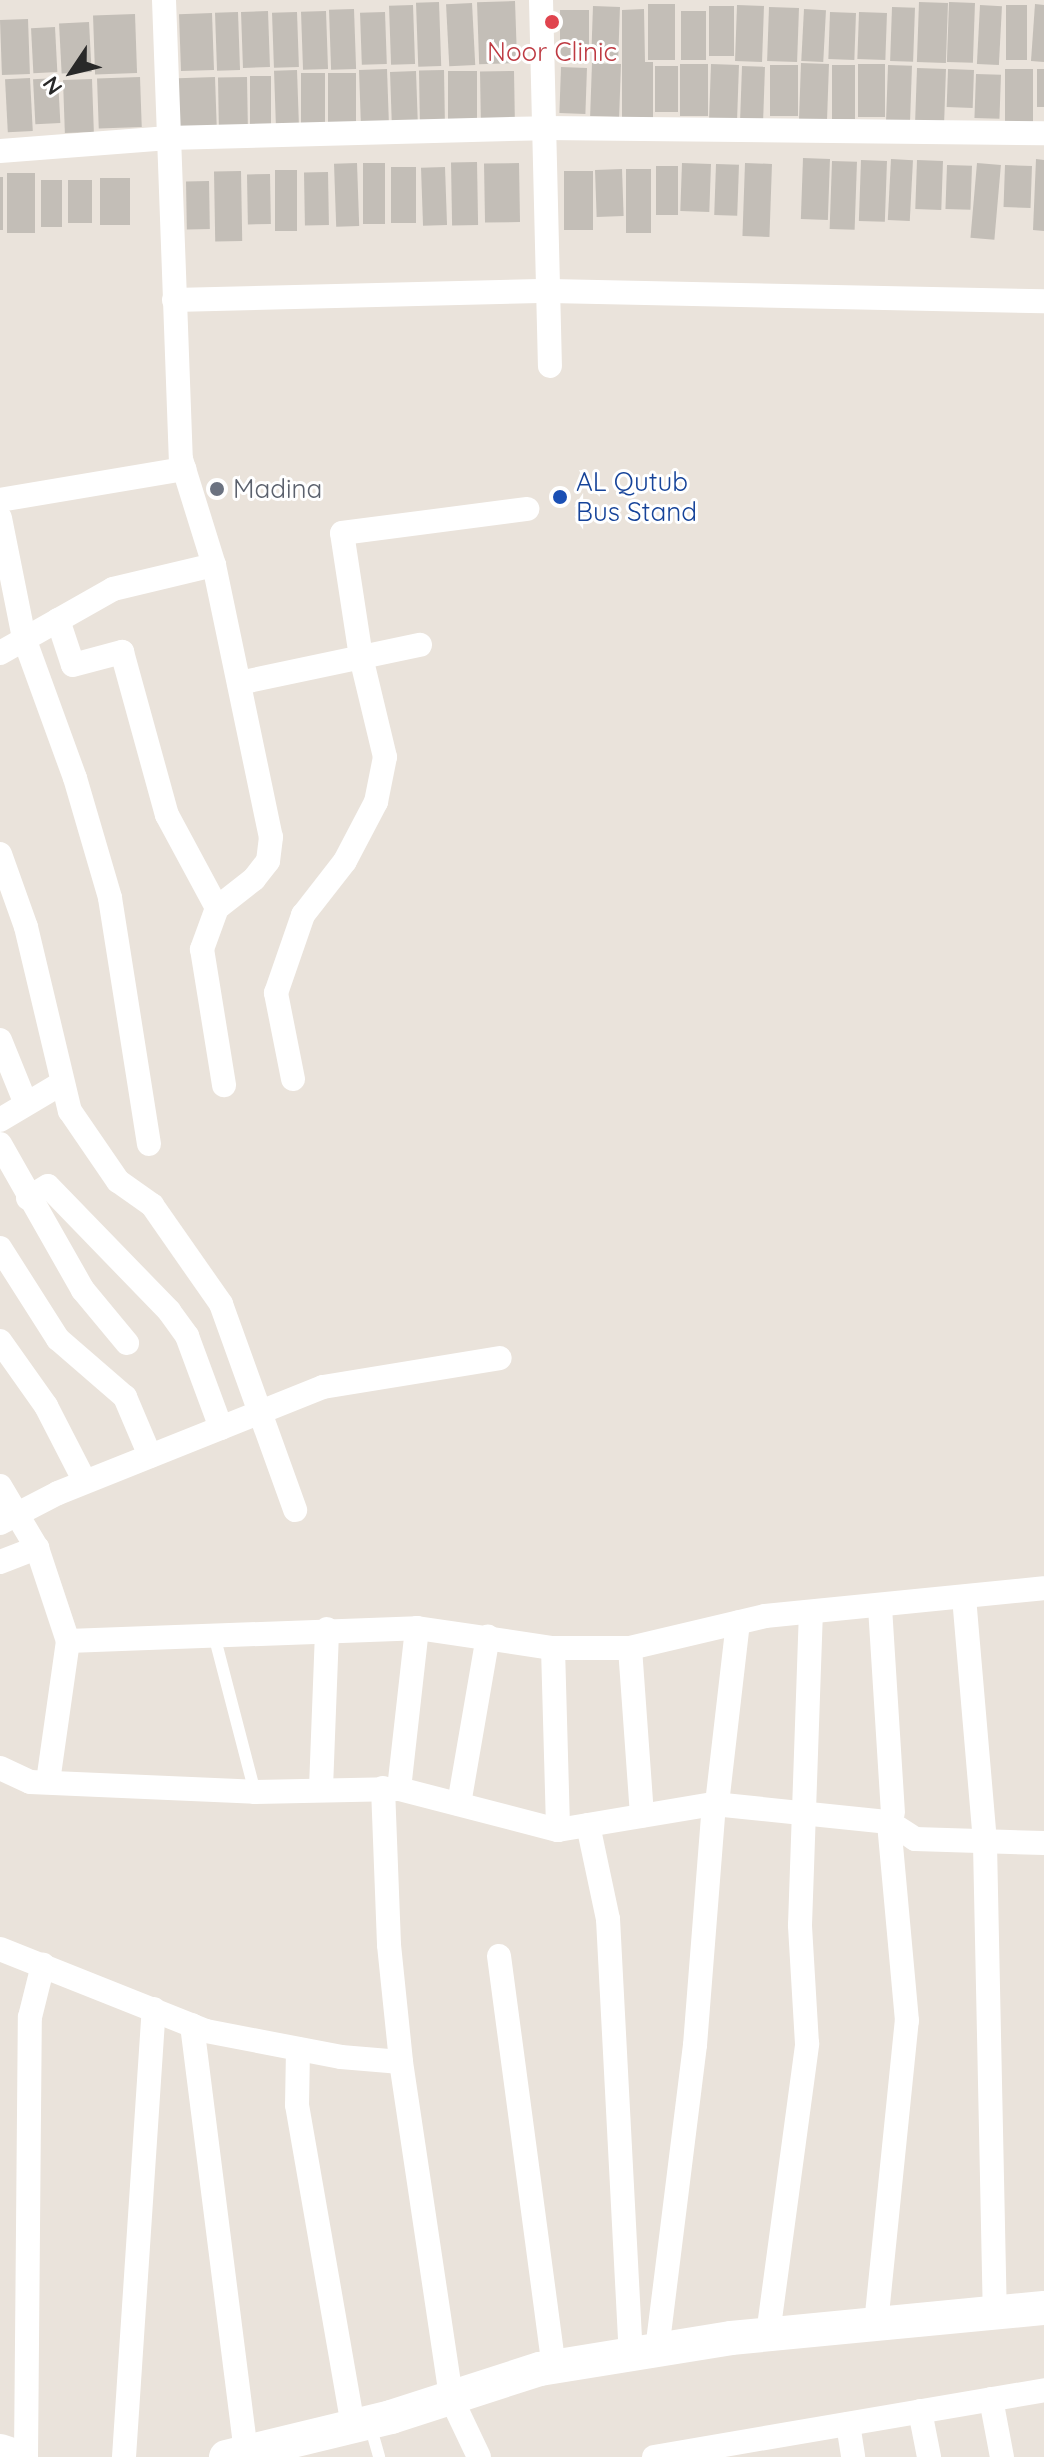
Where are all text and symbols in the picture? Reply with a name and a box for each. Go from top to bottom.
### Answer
marker: Noor Clinic [541,11,563,33]
north arrow [32,32,112,112]
place label: Noor Clinic [487,36,617,68]
text: N [36,71,68,100]
place label: AL Qutub Bus Stand [576,466,697,528]
place label: Madina [233,473,322,505]
marker: Madina [208,480,226,498]
marker: AL Qutub Bus Stand [551,488,569,506]

